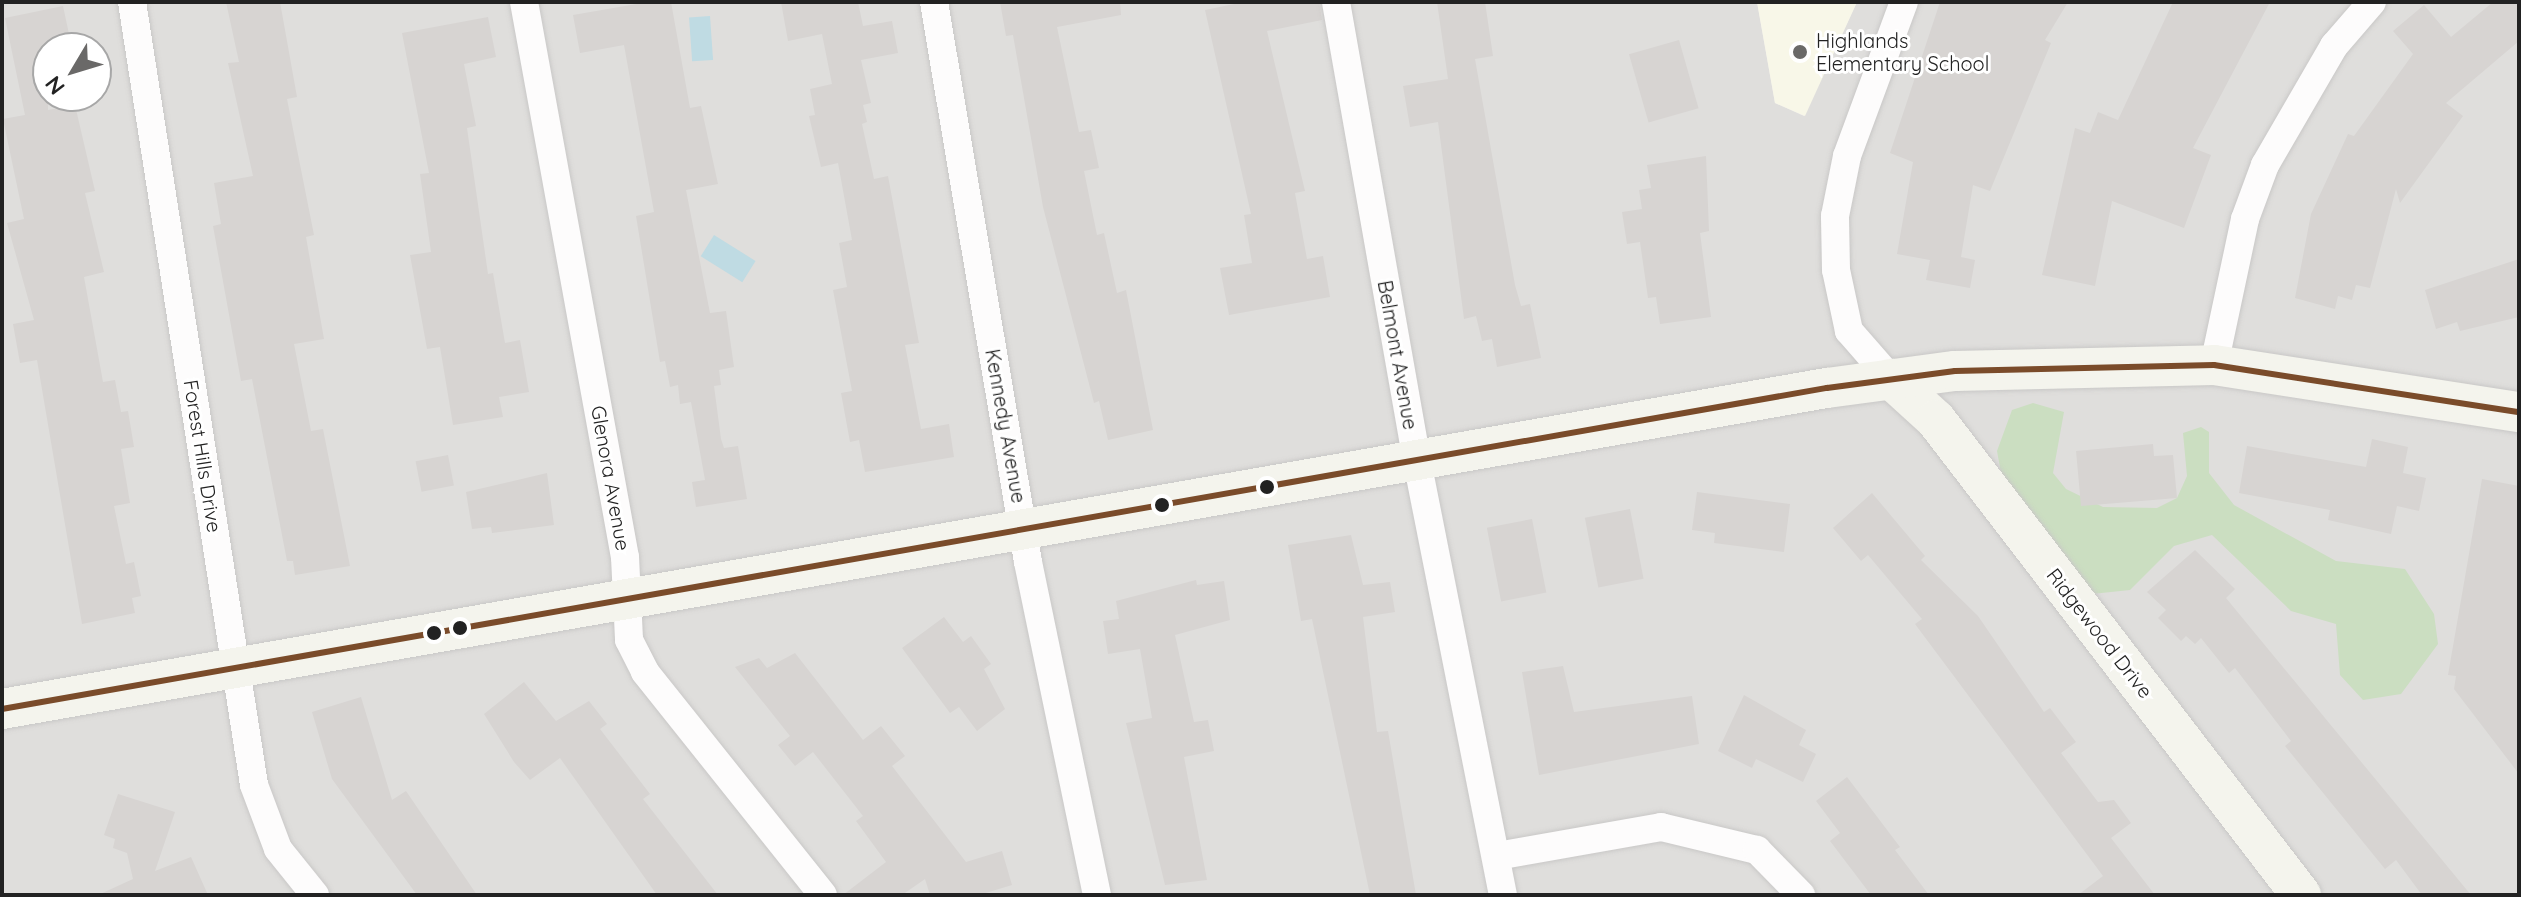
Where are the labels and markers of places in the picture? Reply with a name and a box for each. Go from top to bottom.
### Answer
place label: Highlands Elementary School [1816,28,1989,75]
marker: Highlands Elementary School [1791,43,1809,61]
unlabelled marker [1259,479,1275,495]
unlabelled marker [1154,497,1170,513]
unlabelled marker [452,620,468,636]
unlabelled marker [426,625,442,641]

